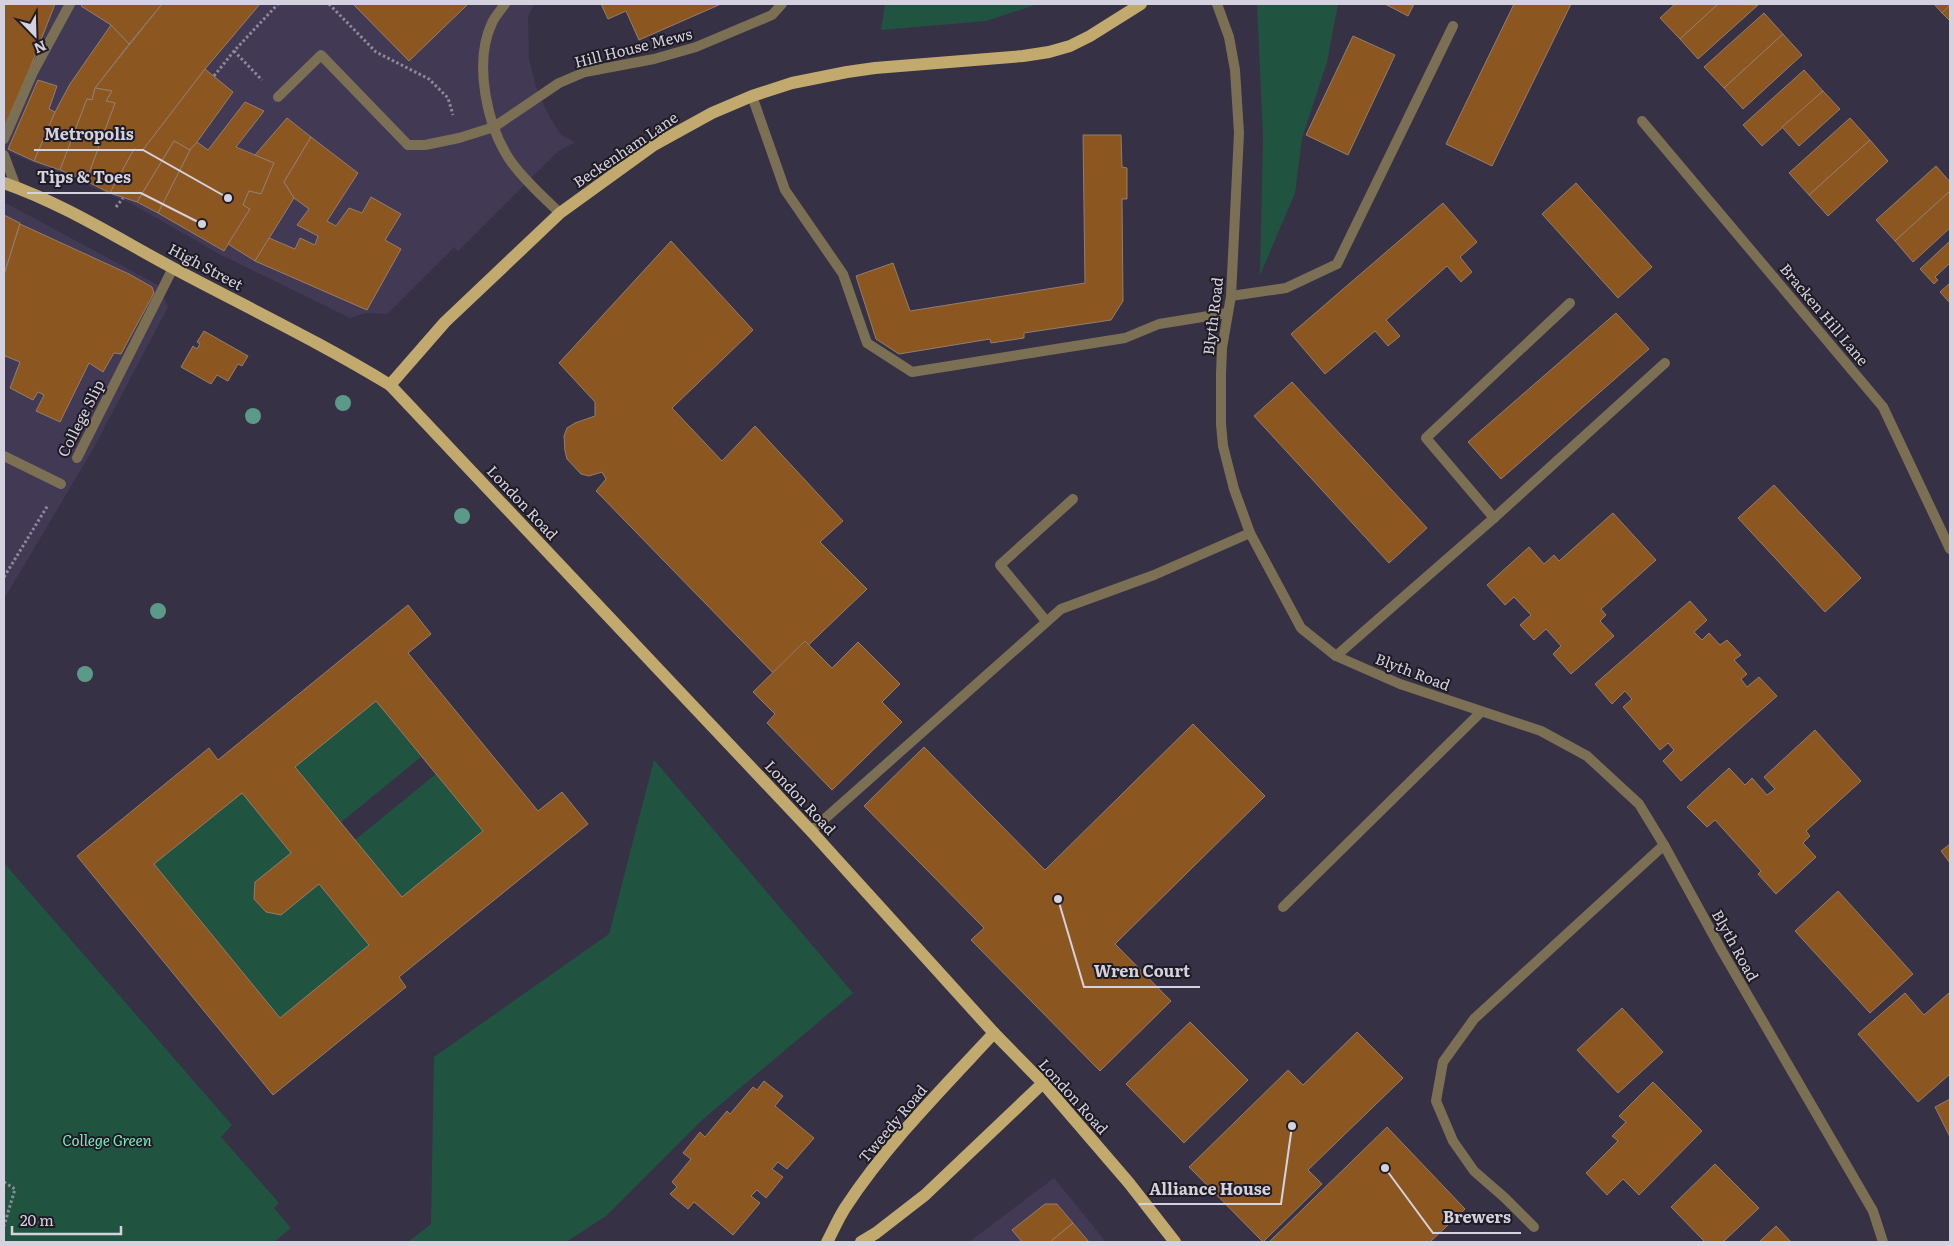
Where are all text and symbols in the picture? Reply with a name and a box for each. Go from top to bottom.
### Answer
north arrow [10,10,60,60]
street label: Hill House Mews [572,21,695,73]
text: N [31,36,50,59]
street label: Beckenham Lane [568,105,682,193]
callout: Metropolis [34,119,143,150]
text: Metropolis [44,121,134,145]
callout: Tips & Toes [27,162,141,193]
text: Tips & Toes [37,164,131,188]
street label: High Street [165,237,247,295]
street label: Bracken Hill Lane [1775,258,1875,370]
street label: Blyth Road [1196,276,1228,356]
street label: College Slip [51,375,109,461]
street label: London Road [482,459,564,545]
street label: Blyth Road [1372,646,1454,696]
street label: London Road [760,754,842,840]
street label: Blyth Road [1707,905,1765,985]
callout: Wren Court [1084,956,1200,987]
text: Wren Court [1094,958,1190,982]
street label: London Road [1034,1053,1114,1139]
street label: Tweedy Road [852,1079,932,1167]
park label: College Green [62,1128,152,1151]
callout: Alliance House [1139,1173,1281,1204]
text: Alliance House [1149,1176,1271,1200]
callout: Brewers [1433,1202,1521,1233]
scale bar [12,1204,121,1236]
text: Brewers [1443,1204,1511,1228]
text: 20 m [20,1208,54,1231]

